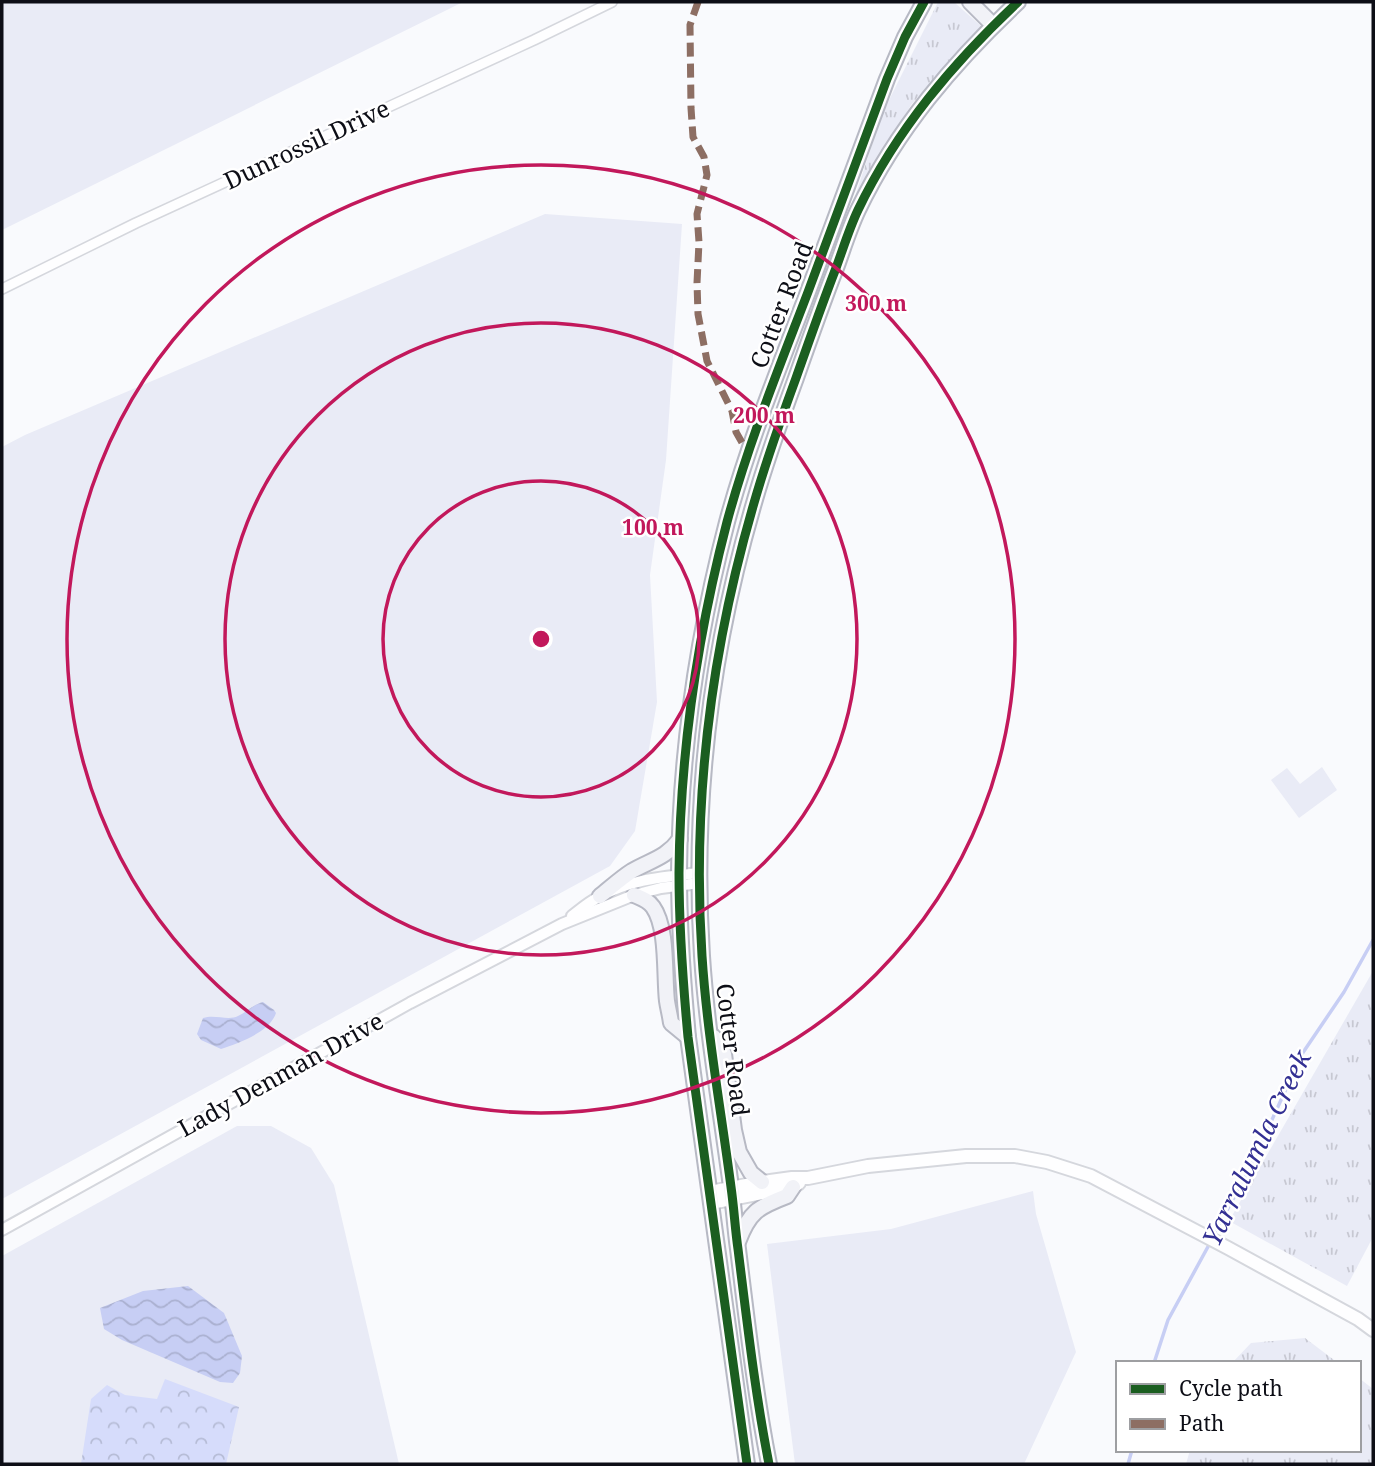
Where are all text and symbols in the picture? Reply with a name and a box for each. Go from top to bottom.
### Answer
street label: Dunrossil Drive [218,91,395,197]
street label: Cotter Road [741,236,820,373]
text: 300 m [845,289,907,317]
text: 200 m [733,401,795,429]
text: 100 m [622,513,684,541]
centre of rings [529,627,553,651]
street label: Cotter Road [709,981,758,1118]
street label: Lady Denman Drive [172,1004,389,1144]
water label: Yarralumla Creek [1193,1043,1320,1251]
legend [1116,1361,1361,1452]
text: Cycle path [1179,1374,1283,1402]
text: Path [1179,1409,1224,1437]

